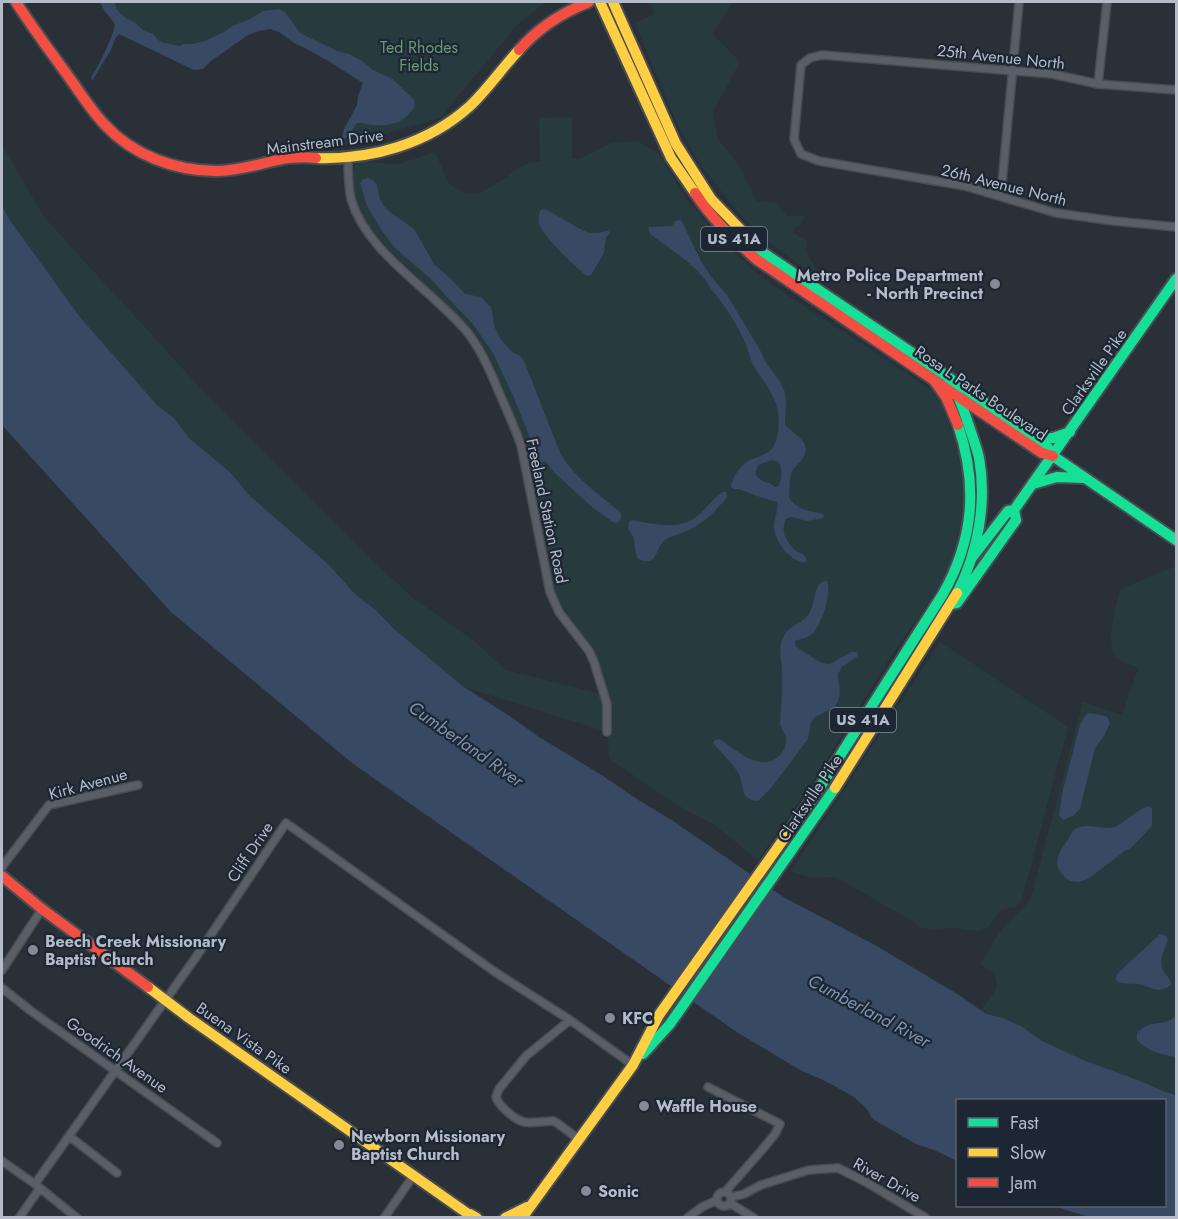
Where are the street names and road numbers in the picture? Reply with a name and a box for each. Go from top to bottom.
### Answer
street label: 25th Avenue North [936,39,1066,75]
street label: Mainstream Drive [265,123,385,161]
street label: 26th Avenue North [939,158,1069,212]
road number: US 41A [701,227,767,251]
street label: Clarksville Pike [1056,324,1132,420]
street label: Rosa L Parks Boulevard [910,340,1052,446]
street label: Freeland Station Road [520,436,574,586]
road number: US 41A [830,708,896,732]
street label: Clarksville Pike [772,750,848,846]
street label: Kirk Avenue [46,762,130,806]
street label: Cliff Drive [221,817,279,887]
street label: Buena Vista Pike [192,996,296,1080]
street label: Goodrich Avenue [62,1011,172,1099]
street label: River Drive [849,1152,925,1208]

